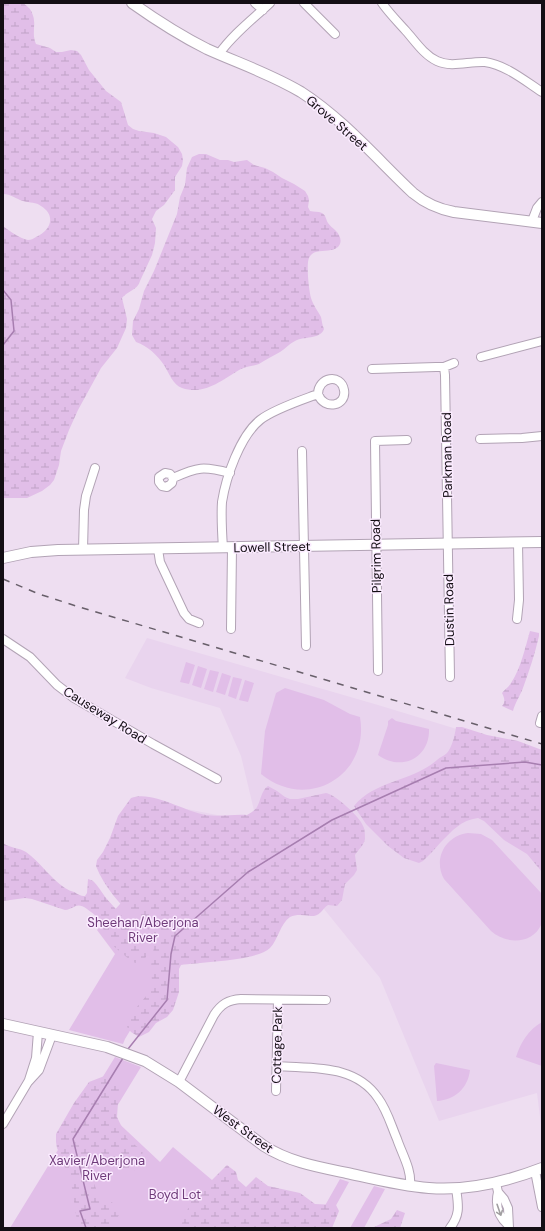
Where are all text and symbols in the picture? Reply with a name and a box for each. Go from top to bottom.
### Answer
street label: Grove Street [303,92,371,154]
street label: Parkman Road [438,412,456,498]
street label: Pilgrim Road [367,519,385,593]
street label: Lowell Street [233,538,311,556]
street label: Dustin Road [440,574,458,646]
street label: Causeway Road [60,683,150,747]
park label: Sheehan/Aberjona River [87,914,199,946]
street label: Cottage Park [268,1006,286,1084]
street label: West Street [209,1101,277,1157]
park label: Xavier/Aberjona River [49,1152,145,1184]
park label: Boyd Lot [149,1186,201,1203]
one-way arrow [495,1203,503,1215]

